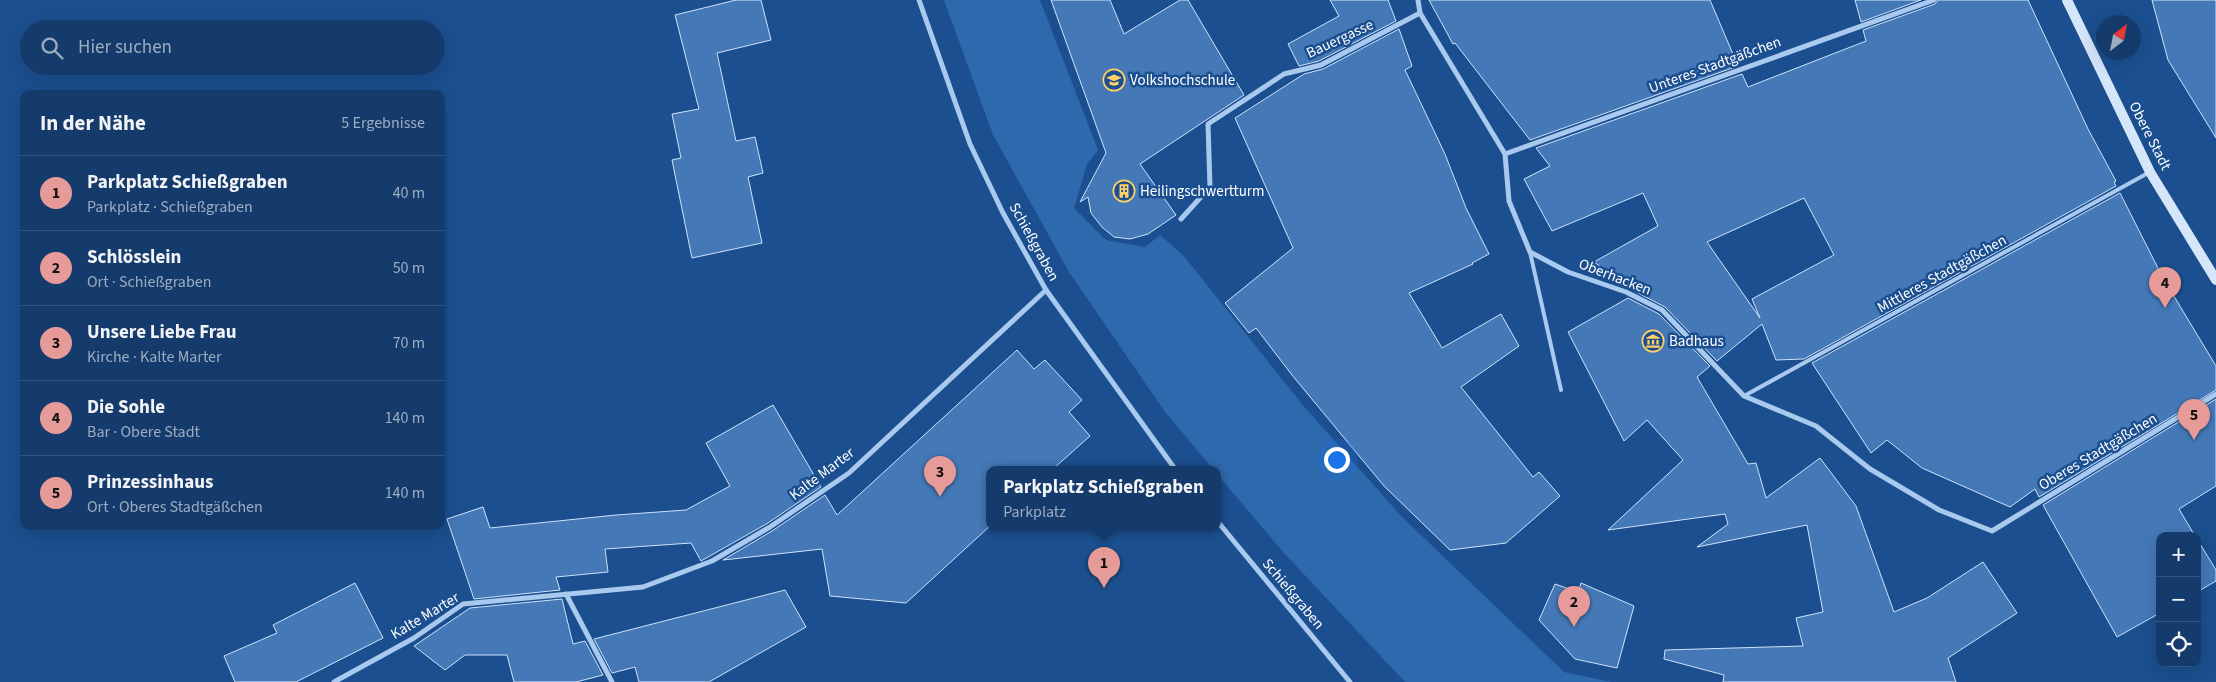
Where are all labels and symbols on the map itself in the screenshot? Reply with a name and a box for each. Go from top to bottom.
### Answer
street label: Bauergasse [1303,14,1377,64]
north arrow [2096,15,2141,60]
street label: Unteres Stadtgäßchen [1646,31,1784,99]
school or university icon: Volkshochschule [1102,68,1126,92]
place label: Volkshochschule [1130,70,1235,91]
street label: Obere Stadt [2124,98,2176,174]
building icon: Heilingschwertturm [1112,179,1136,203]
place label: Heilingschwertturm [1140,181,1265,202]
street label: Schießgraben [1004,199,1064,285]
street label: Mittleres Stadtgäßchen [1874,230,2010,318]
street label: Oberhacken [1576,254,1654,300]
pin: 4 [2149,267,2181,308]
museum icon: Badhaus [1641,329,1665,353]
place label: Badhaus [1669,331,1724,352]
pin: 5 [2178,399,2210,440]
street label: Oberes Stadtgäßchen [2035,408,2161,496]
street label: Kalte Marter [785,442,860,505]
your location [1324,447,1350,473]
pin: 3 [924,456,956,497]
pin: 1 [1088,547,1120,588]
street label: Schießgraben [1257,554,1329,634]
pin: 2 [1558,586,1590,627]
street label: Kalte Marter [387,587,464,645]

